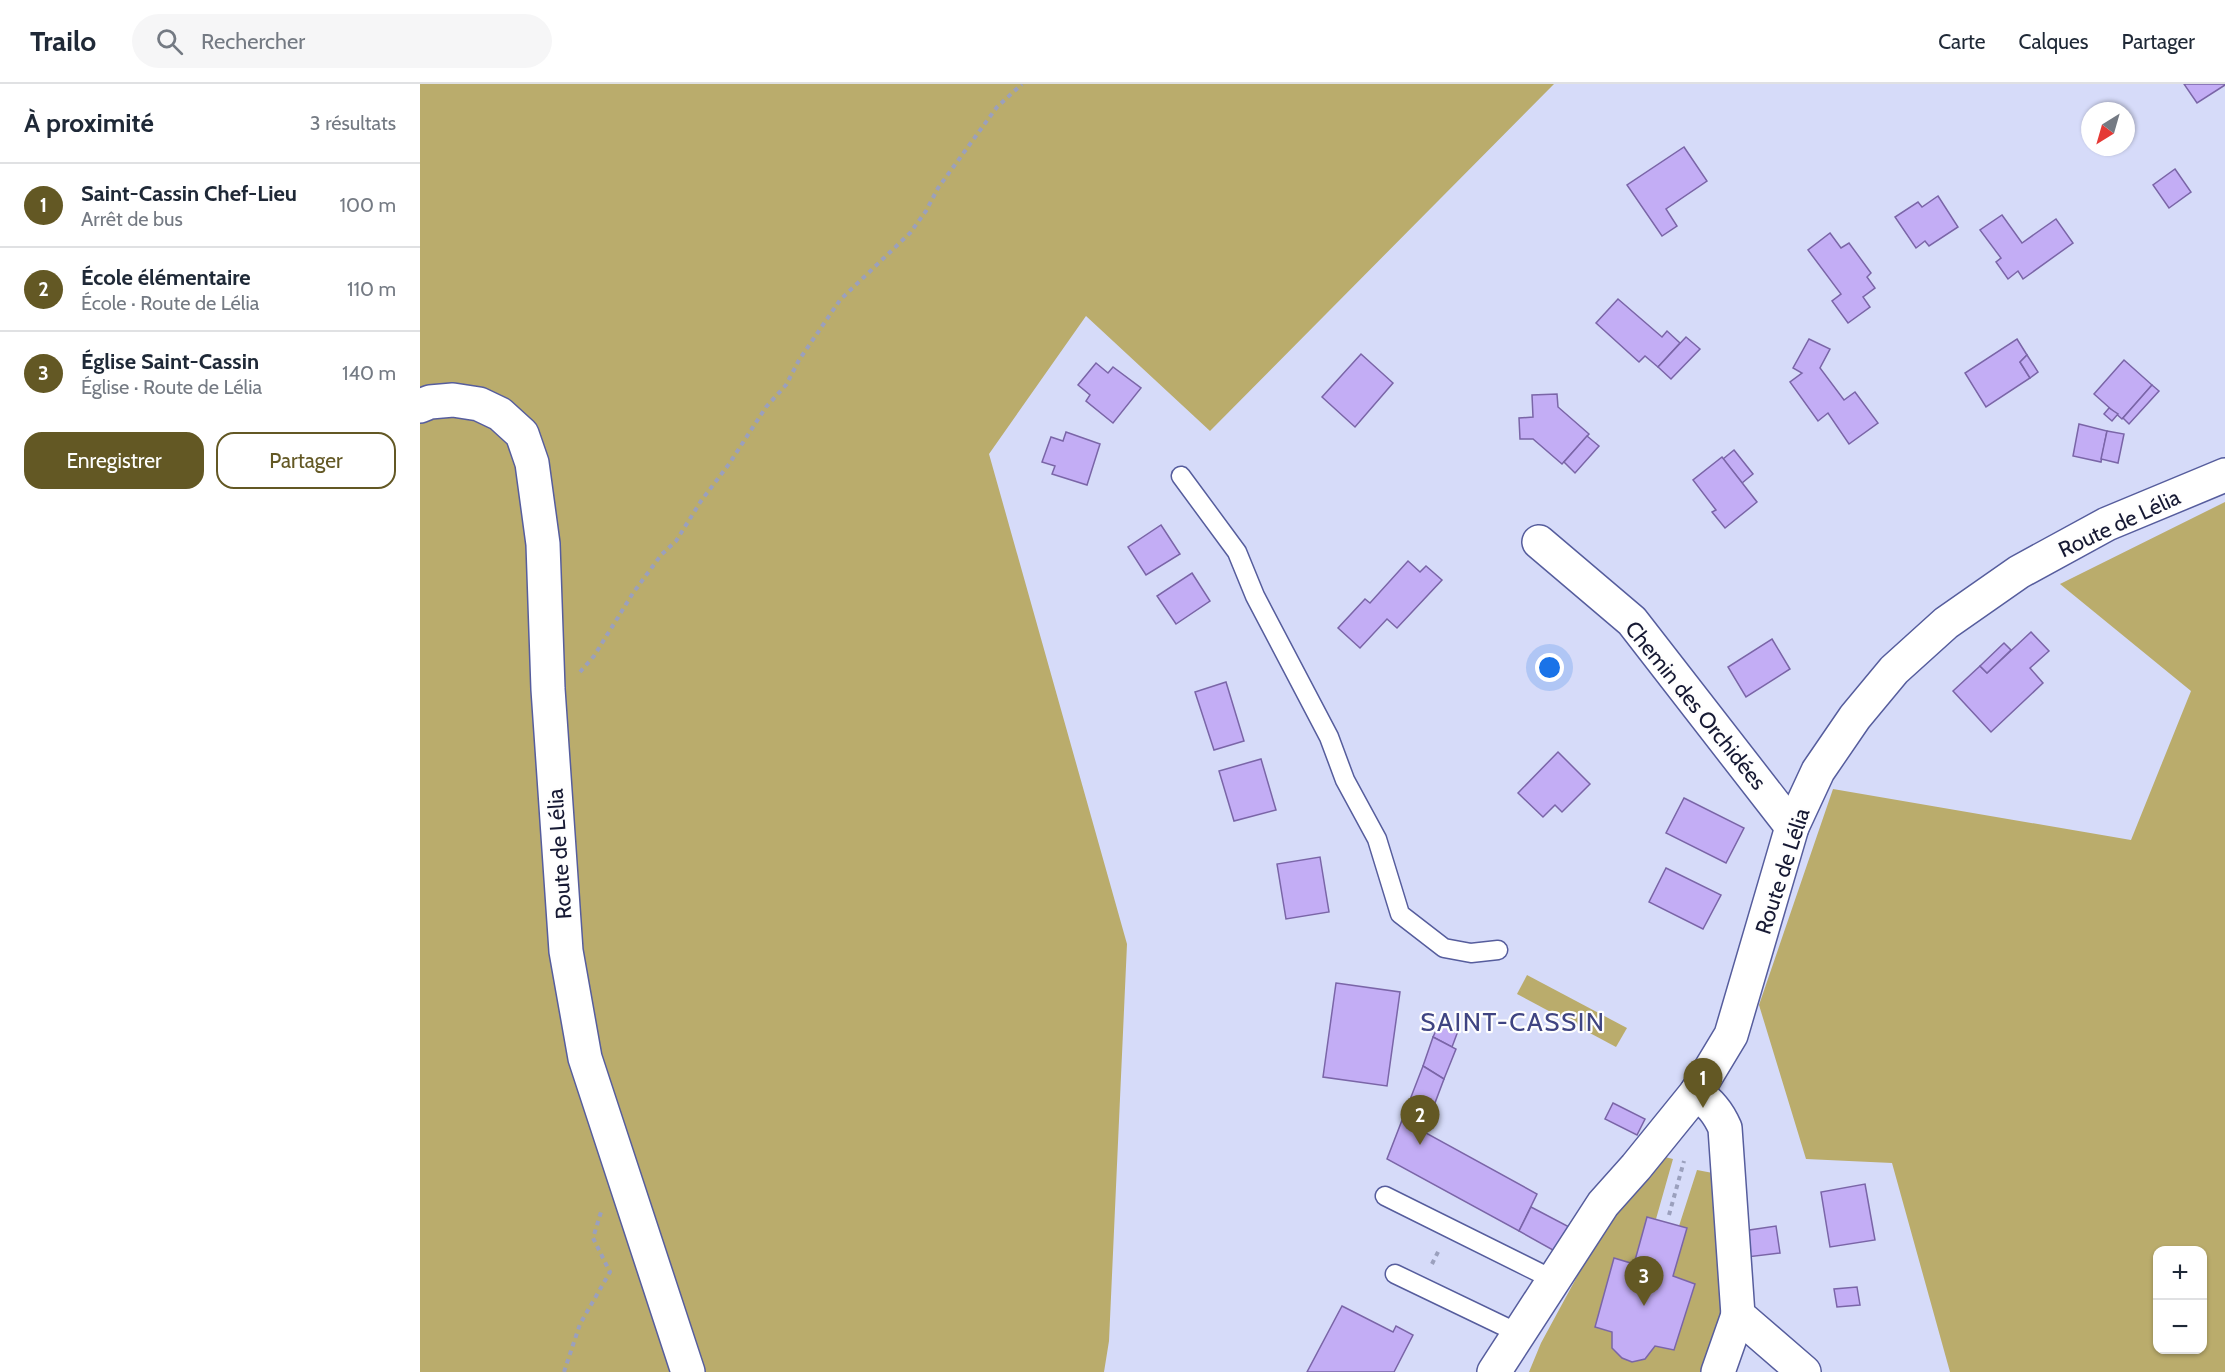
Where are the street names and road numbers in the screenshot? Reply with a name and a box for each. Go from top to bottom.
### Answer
street label: Route de Lélia [2054,483,2185,563]
street label: Chemin des Orchidées [1619,615,1772,795]
street label: Route de Lélia [541,787,578,920]
street label: Route de Lélia [1749,804,1816,938]

